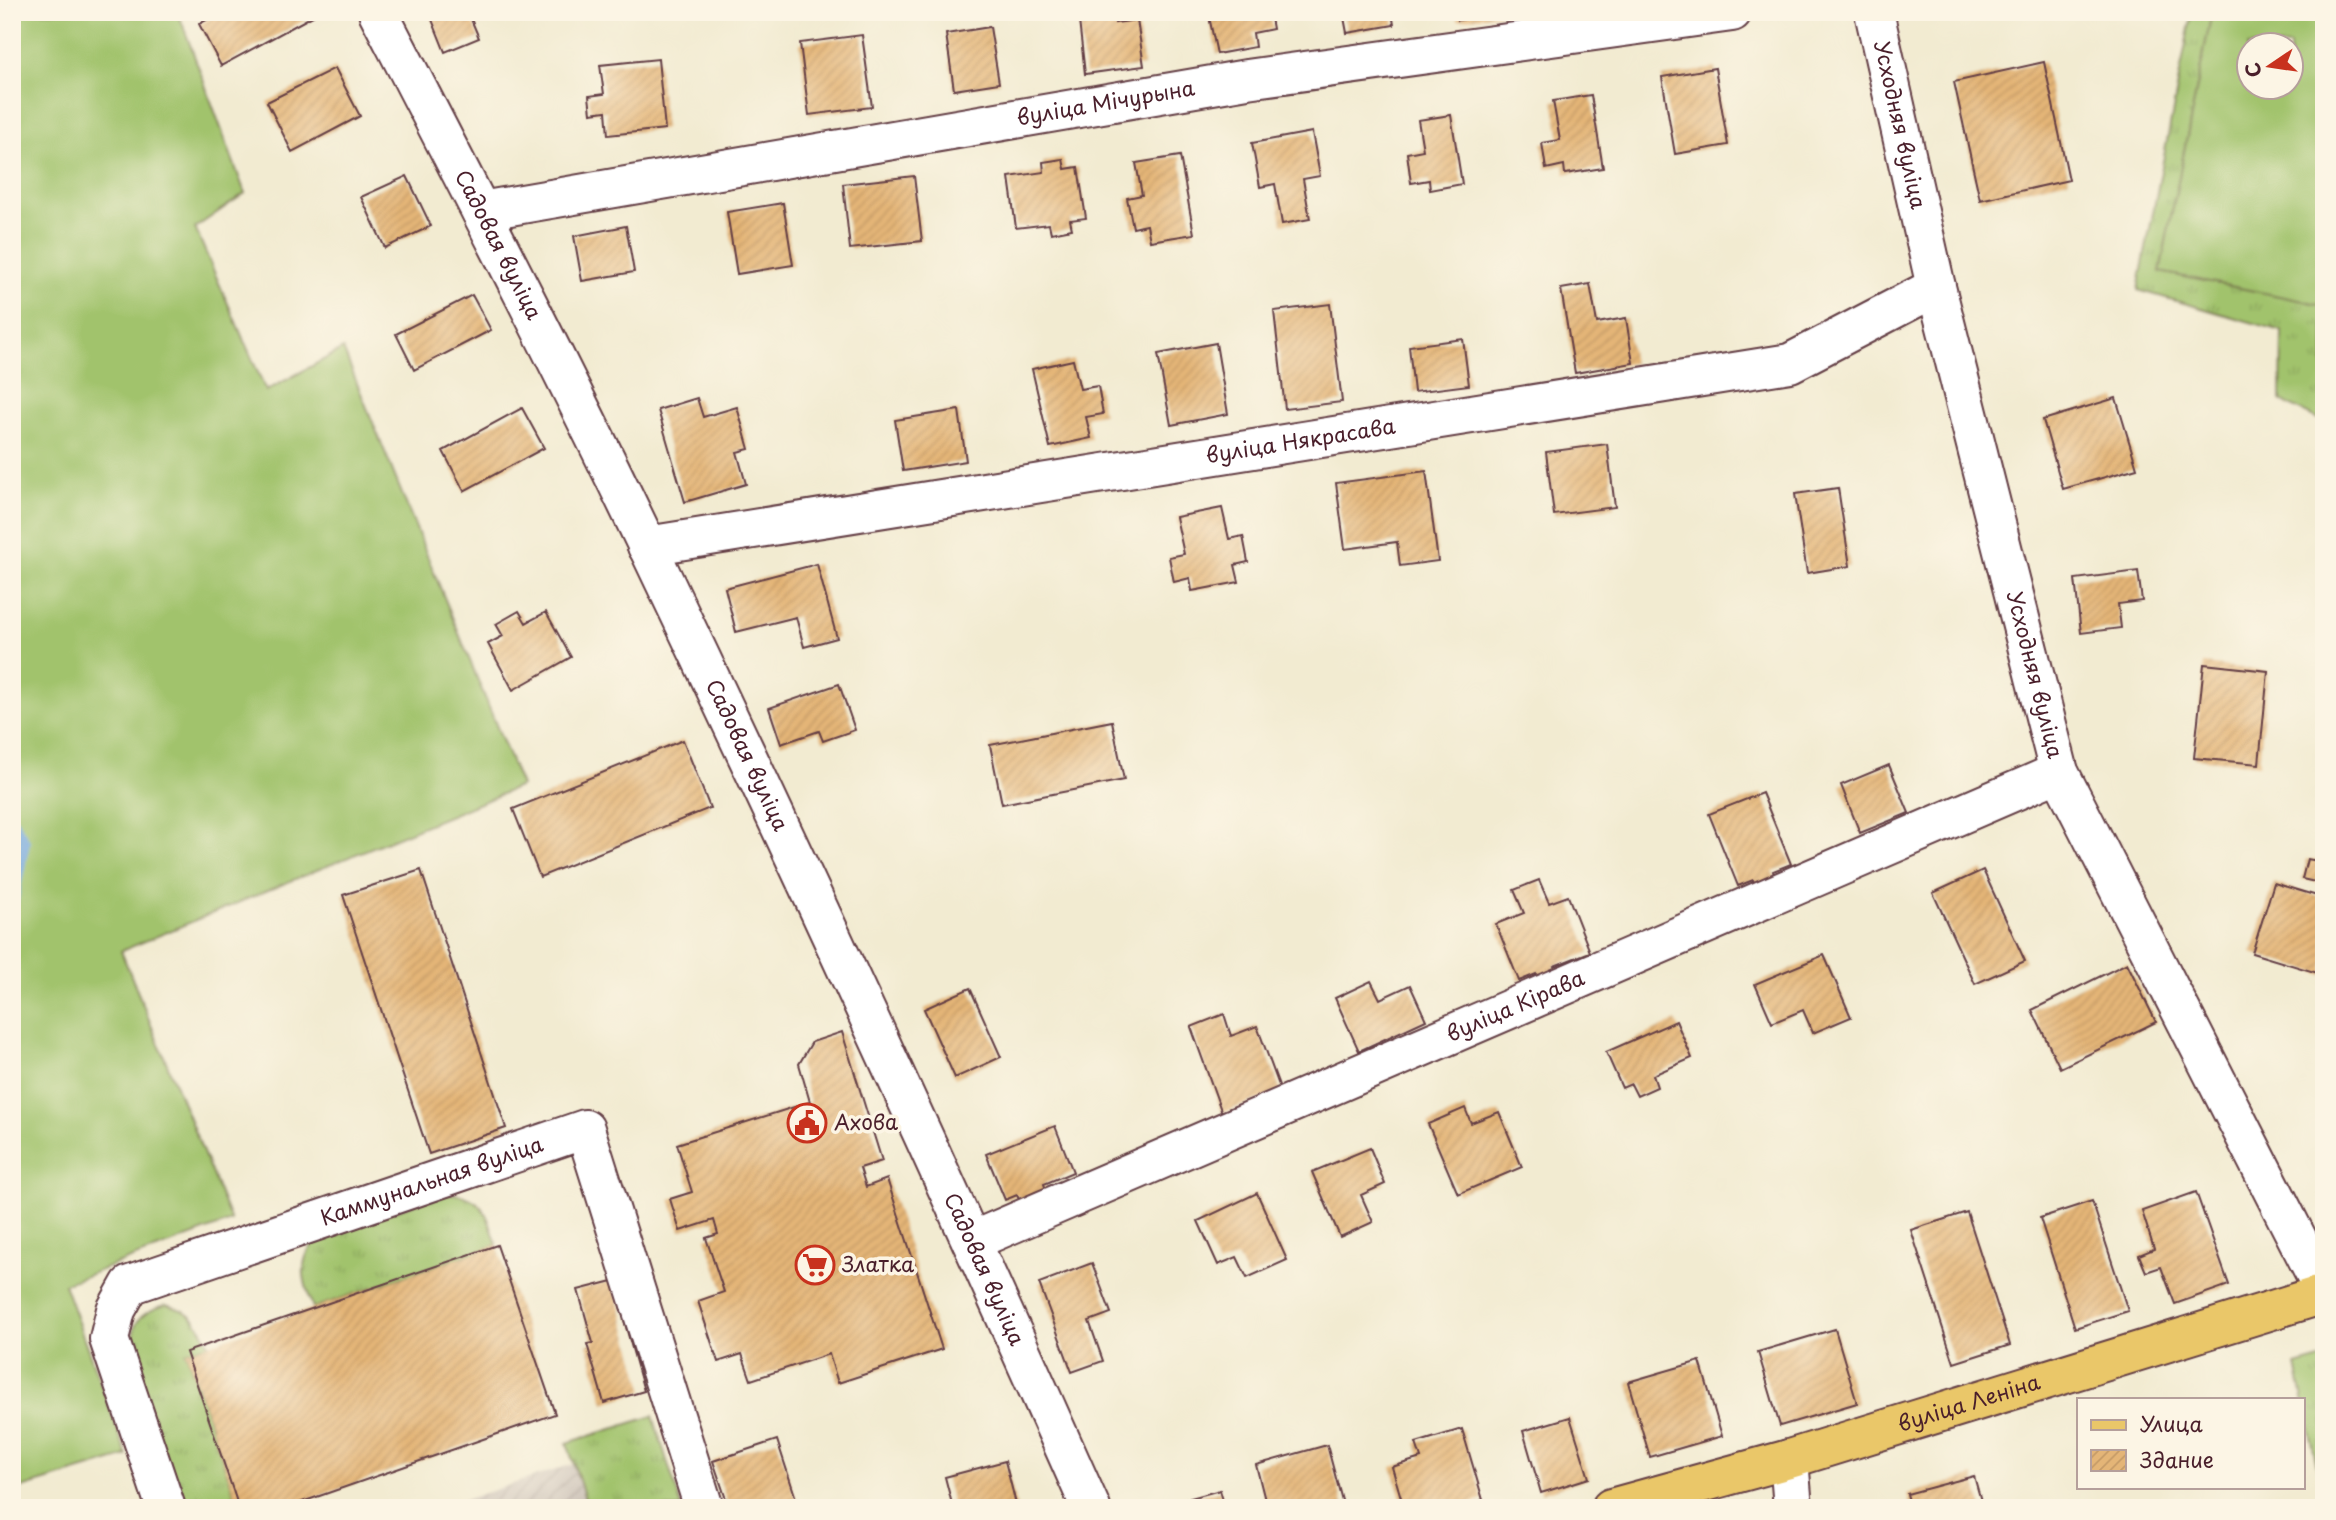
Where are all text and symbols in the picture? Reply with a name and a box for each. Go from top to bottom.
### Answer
north arrow [2234,32,2304,102]
street label: Усходняя вуліца [1867,38,1936,212]
text: С [2237,60,2268,80]
street label: вуліца Мічурына [1014,70,1197,132]
street label: Садовая вуліца [448,163,551,325]
street label: вуліца Някрасава [1203,408,1398,470]
street label: Усходняя вуліца [2000,587,2073,762]
street label: Садовая вуліца [699,673,798,836]
street label: вуліца Кірава [1441,960,1590,1049]
public building icon: Ахова [786,1102,828,1144]
place label: Ахова [834,1105,898,1137]
street label: Каммунальная вуліца [316,1127,547,1233]
street label: Садовая вуліца [937,1187,1034,1350]
supermarket icon: Златка [794,1244,836,1286]
place label: Златка [841,1247,915,1279]
street label: вуліца Леніна [1893,1365,2044,1439]
legend [2077,1398,2304,1488]
text: Улица [2140,1407,2203,1439]
text: Здание [2140,1443,2214,1475]

